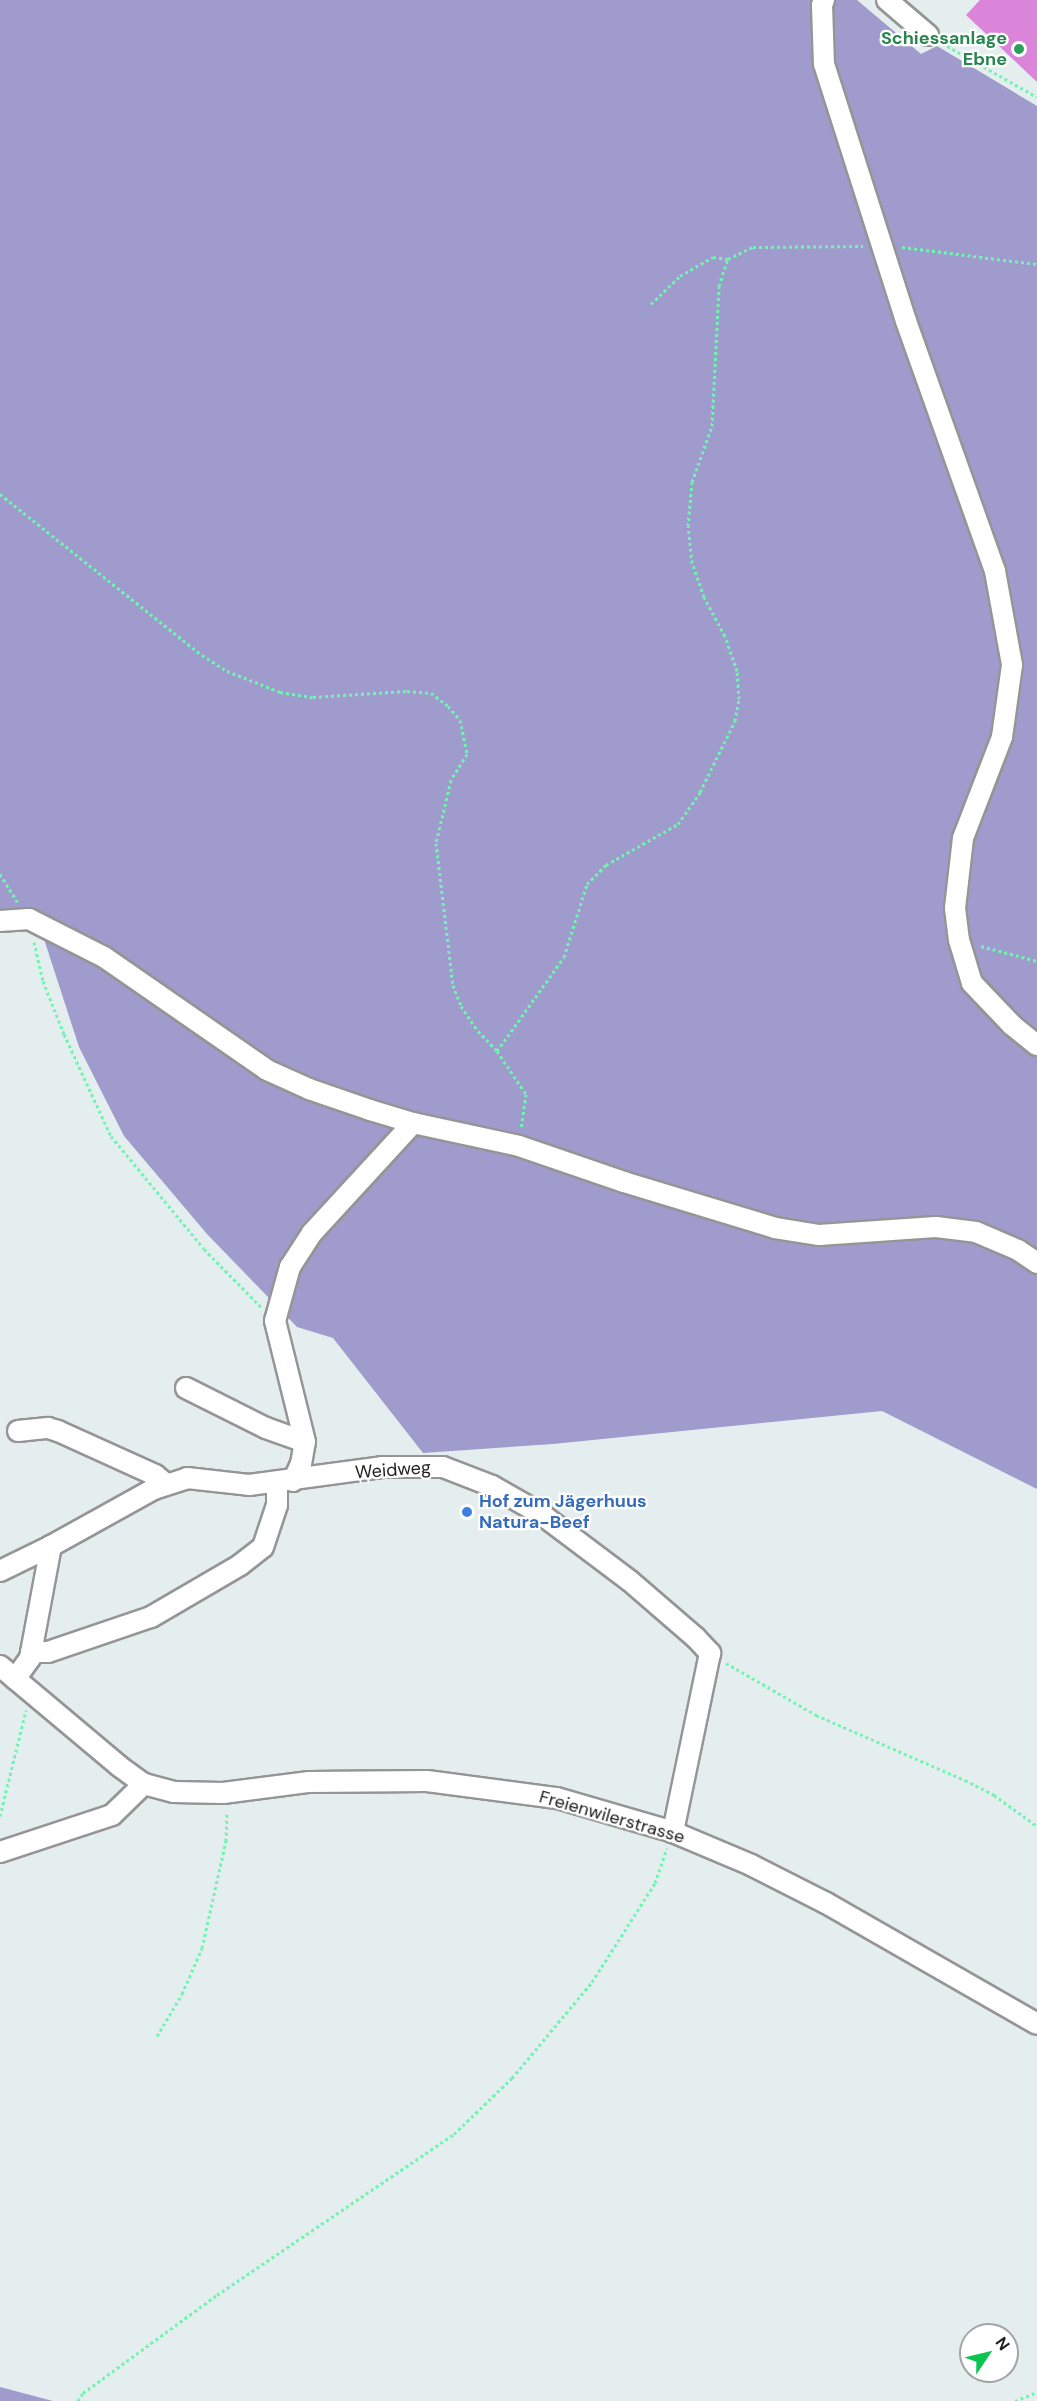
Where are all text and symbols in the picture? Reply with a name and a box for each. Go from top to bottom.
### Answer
place label: Schiessanlage Ebne [881,28,1007,70]
marker: Schiessanlage Ebne [1012,42,1026,56]
street label: Weidweg [354,1457,432,1483]
place label: Hof zum Jägerhuus Natura-Beef [479,1491,647,1534]
marker: Hof zum Jägerhuus Natura-Beef [460,1505,474,1519]
street label: Freienwilerstrasse [537,1786,687,1848]
north arrow [959,2323,1019,2383]
text: N [991,2333,1014,2354]

